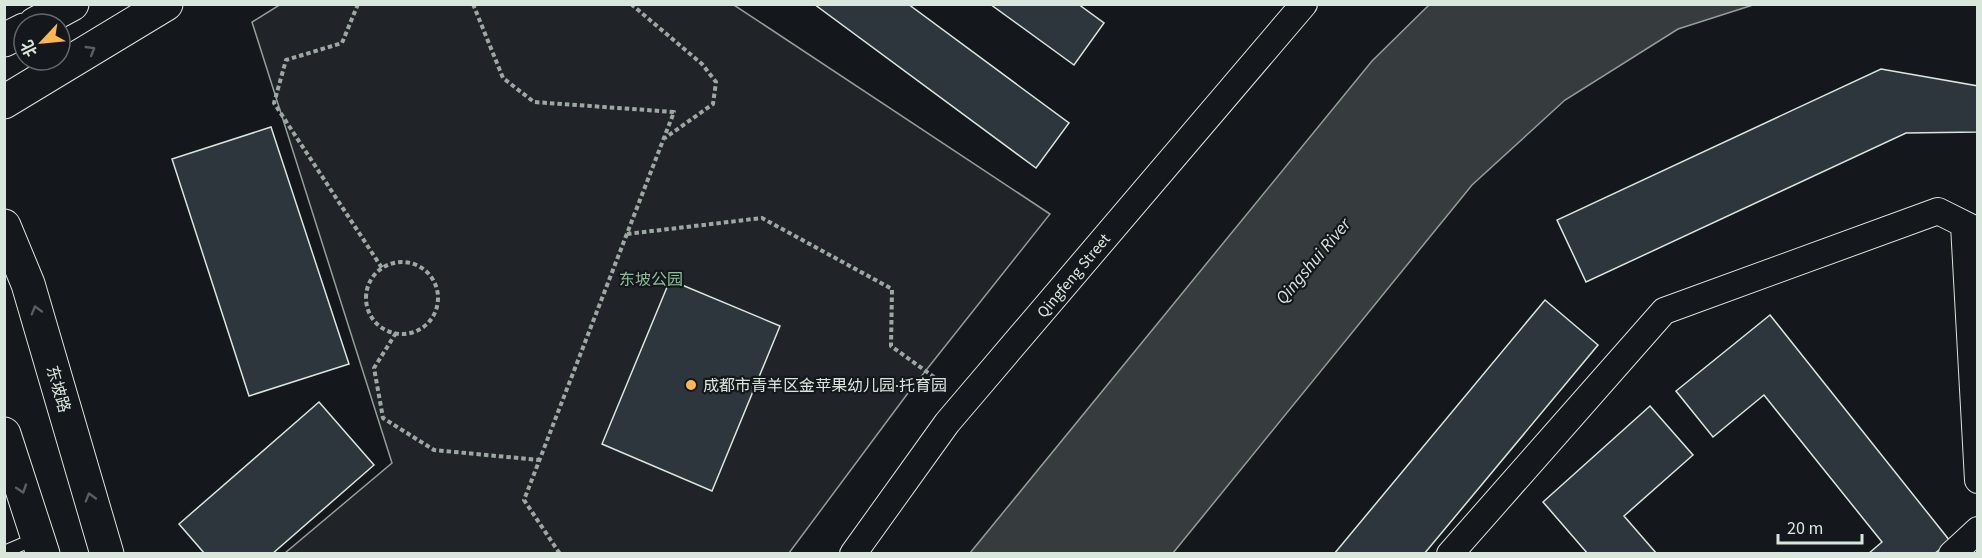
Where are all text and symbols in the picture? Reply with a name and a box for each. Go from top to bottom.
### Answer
north arrow [12,12,72,72]
text: 北 [16,36,43,60]
one-way arrow [85,46,95,58]
water label: Qingshui River [1270,212,1357,310]
street label: Qingfeng Street [1032,228,1116,323]
park label: 东坡公园 [619,269,683,291]
one-way arrow [31,305,43,316]
street label: 东坡路 [41,363,75,415]
place label: 成都市青羊区金苹果幼儿园·托育园 [703,375,947,397]
marker: 成都市青羊区金苹果幼儿园·托育园 [684,378,698,392]
one-way arrow [15,483,28,494]
one-way arrow [85,493,97,503]
scale bar [1778,507,1862,545]
text: 20 m [1787,516,1823,541]

